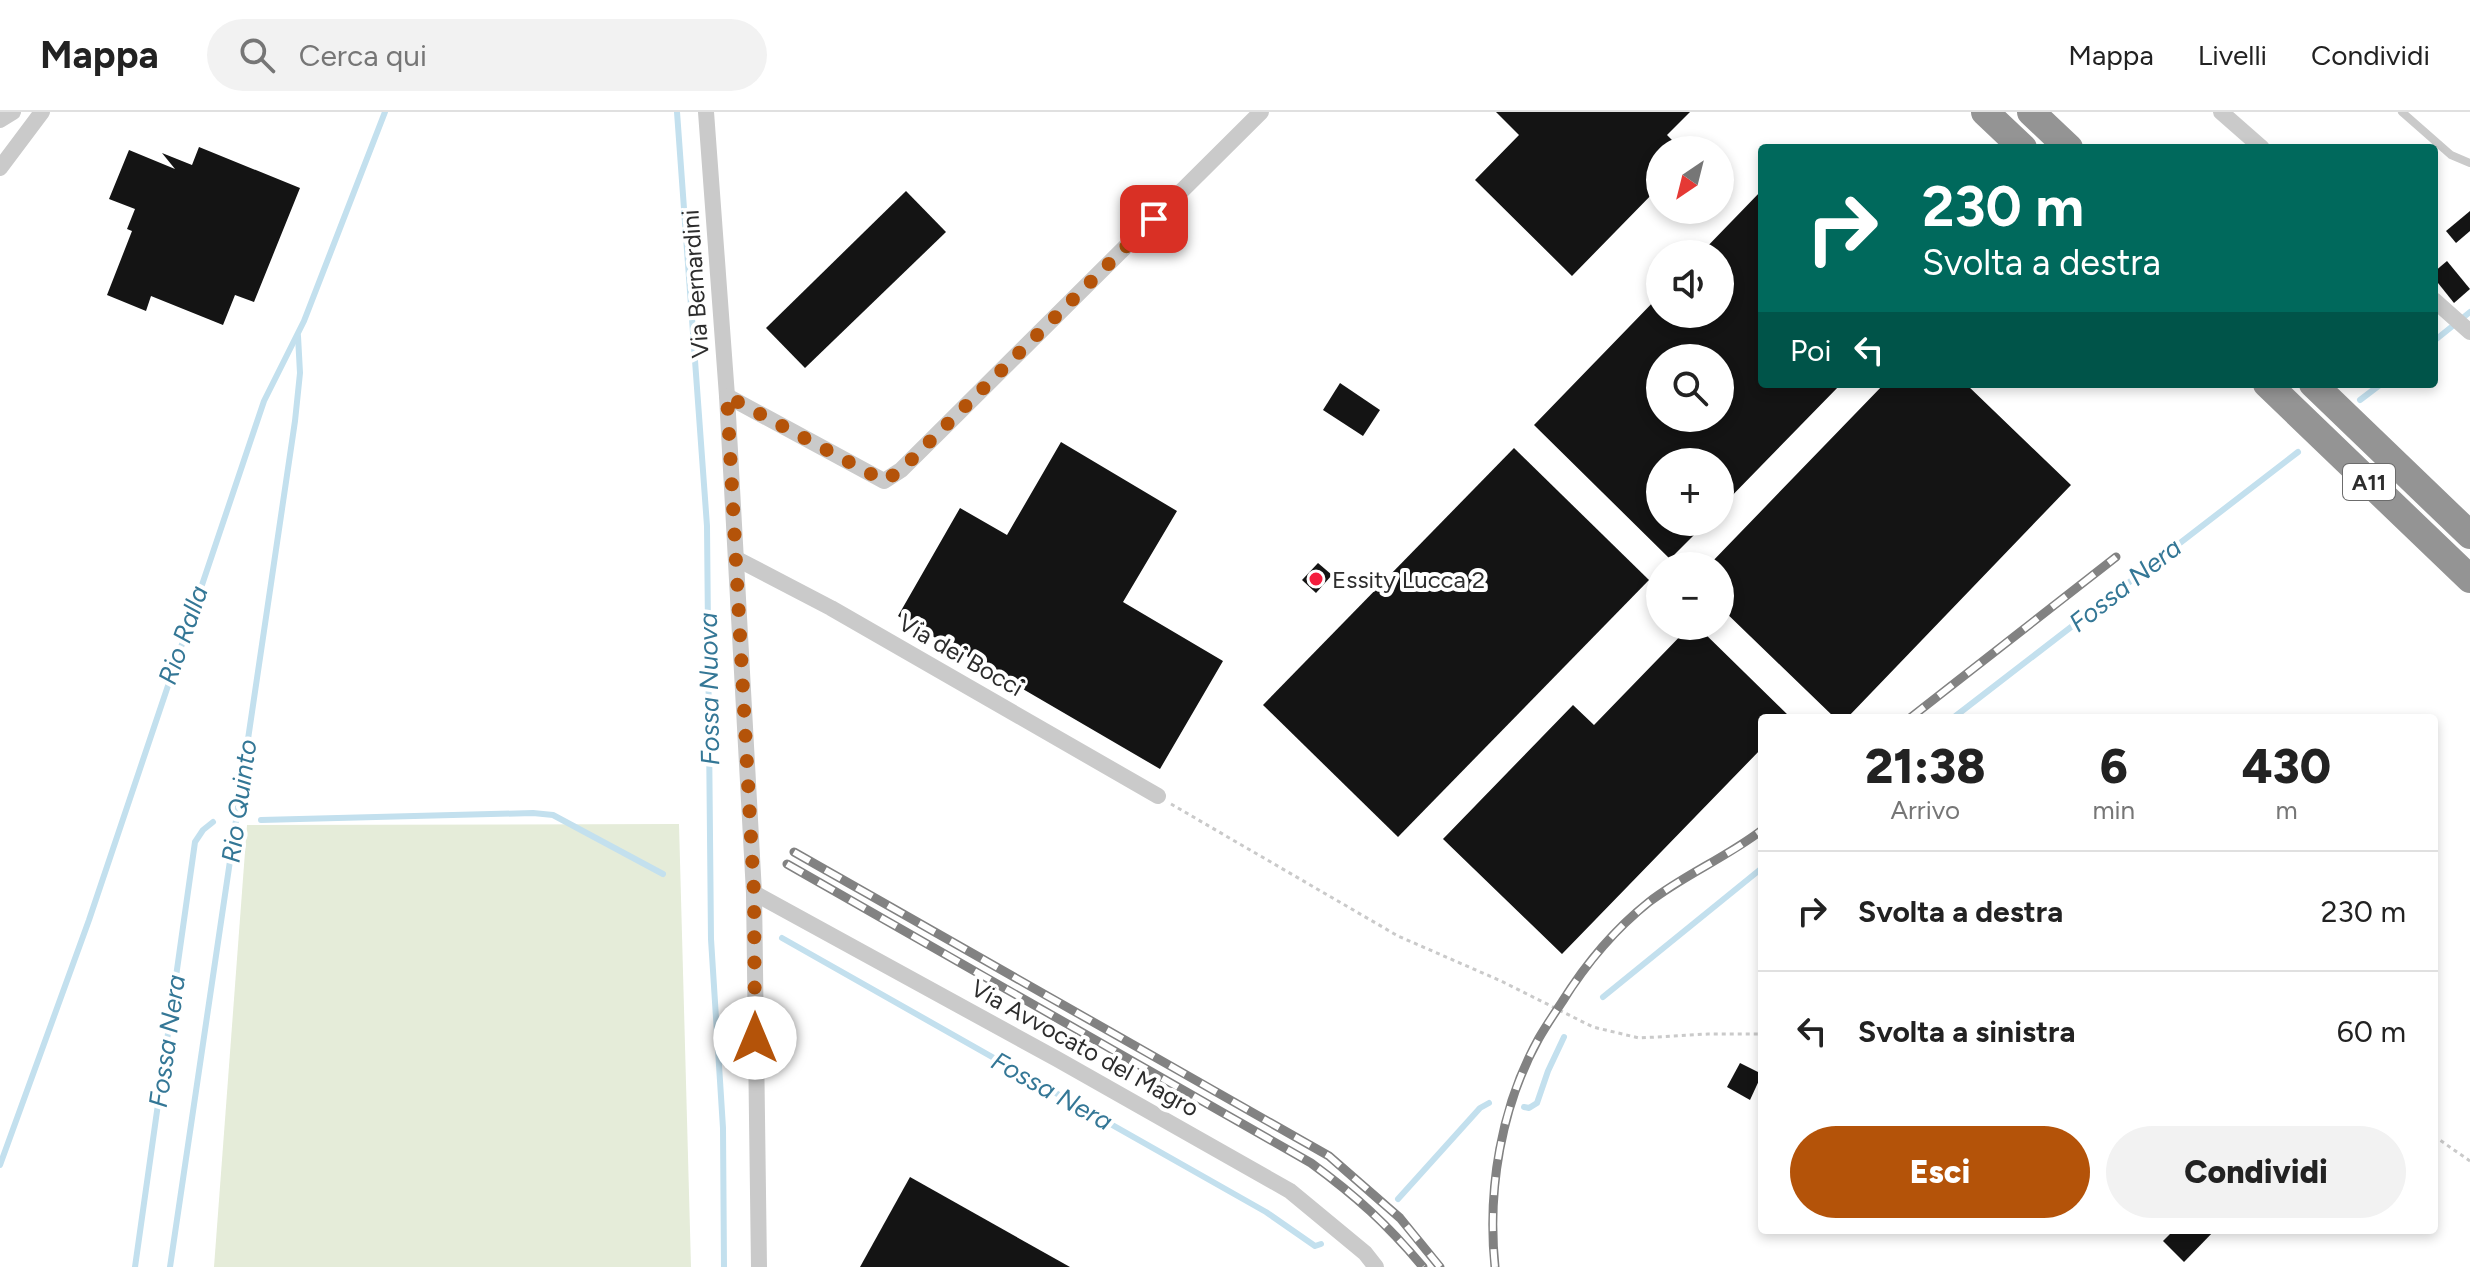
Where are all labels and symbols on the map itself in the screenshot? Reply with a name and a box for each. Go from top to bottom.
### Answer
north arrow [1646,136,1734,224]
pin [1120,185,1188,253]
street label: Via Bernardini [675,209,715,359]
road number: A11 [2343,464,2395,500]
water label: Fossa Nera [2063,531,2187,639]
place label: Essity Lucca 2 [1332,565,1485,594]
marker: Essity Lucca 2 [1307,570,1325,588]
water label: Rio Ralla [151,581,215,689]
street label: Via dei Bocci [893,608,1029,702]
water label: Fossa Nuova [692,612,726,766]
water label: Rio Quinto [215,737,263,865]
water label: Fossa Nera [142,973,192,1109]
street label: Via Avvocato del Magro [966,973,1204,1123]
position arrow [713,996,797,1080]
water label: Fossa Nera [986,1045,1118,1137]

